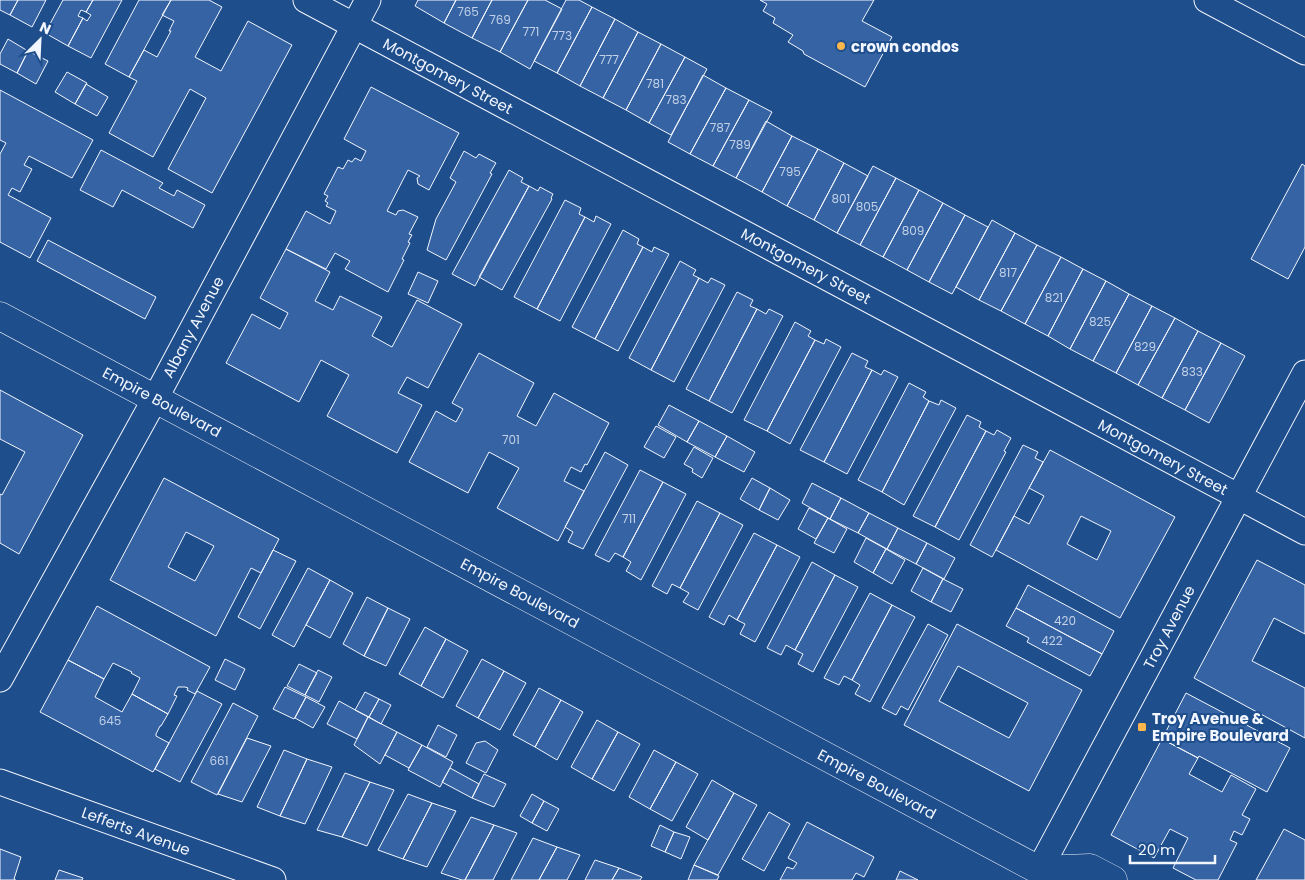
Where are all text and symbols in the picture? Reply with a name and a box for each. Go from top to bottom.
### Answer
house number: 765 [457,3,479,20]
house number: 769 [489,11,511,28]
north arrow [15,15,65,65]
text: N [36,17,54,39]
house number: 771 [523,23,539,40]
house number: 773 [552,27,572,44]
street label: Montgomery Street [379,33,517,119]
place label: crown condos [851,36,959,57]
marker: crown condos [835,40,847,52]
house number: 777 [599,51,619,68]
house number: 781 [646,75,664,92]
house number: 783 [665,91,687,108]
house number: 787 [710,119,731,136]
house number: 789 [729,136,751,153]
house number: 795 [779,163,801,180]
house number: 801 [832,190,850,207]
house number: 805 [856,198,878,215]
house number: 809 [902,222,924,239]
street label: Montgomery Street [737,223,875,309]
house number: 817 [999,264,1017,281]
street label: Albany Avenue [157,272,229,382]
house number: 821 [1045,289,1063,306]
house number: 825 [1089,313,1111,330]
house number: 829 [1134,338,1156,355]
street label: Empire Boulevard [99,362,225,442]
house number: 833 [1181,363,1203,380]
street label: Montgomery Street [1094,414,1232,500]
house number: 701 [502,431,520,448]
house number: 711 [622,510,636,527]
street label: Empire Boulevard [457,553,583,633]
street label: Troy Avenue [1138,581,1200,673]
house number: 420 [1054,612,1076,629]
house number: 422 [1041,632,1063,649]
place label: Troy Avenue & Empire Boulevard [1152,708,1289,746]
house number: 645 [99,712,121,729]
marker: Troy Avenue & Empire Boulevard [1136,721,1148,733]
street label: Empire Boulevard [814,744,940,824]
house number: 661 [209,752,229,769]
street label: Lefferts Avenue [79,802,193,860]
scale bar [1130,832,1215,864]
text: 20 m [1138,839,1176,860]

